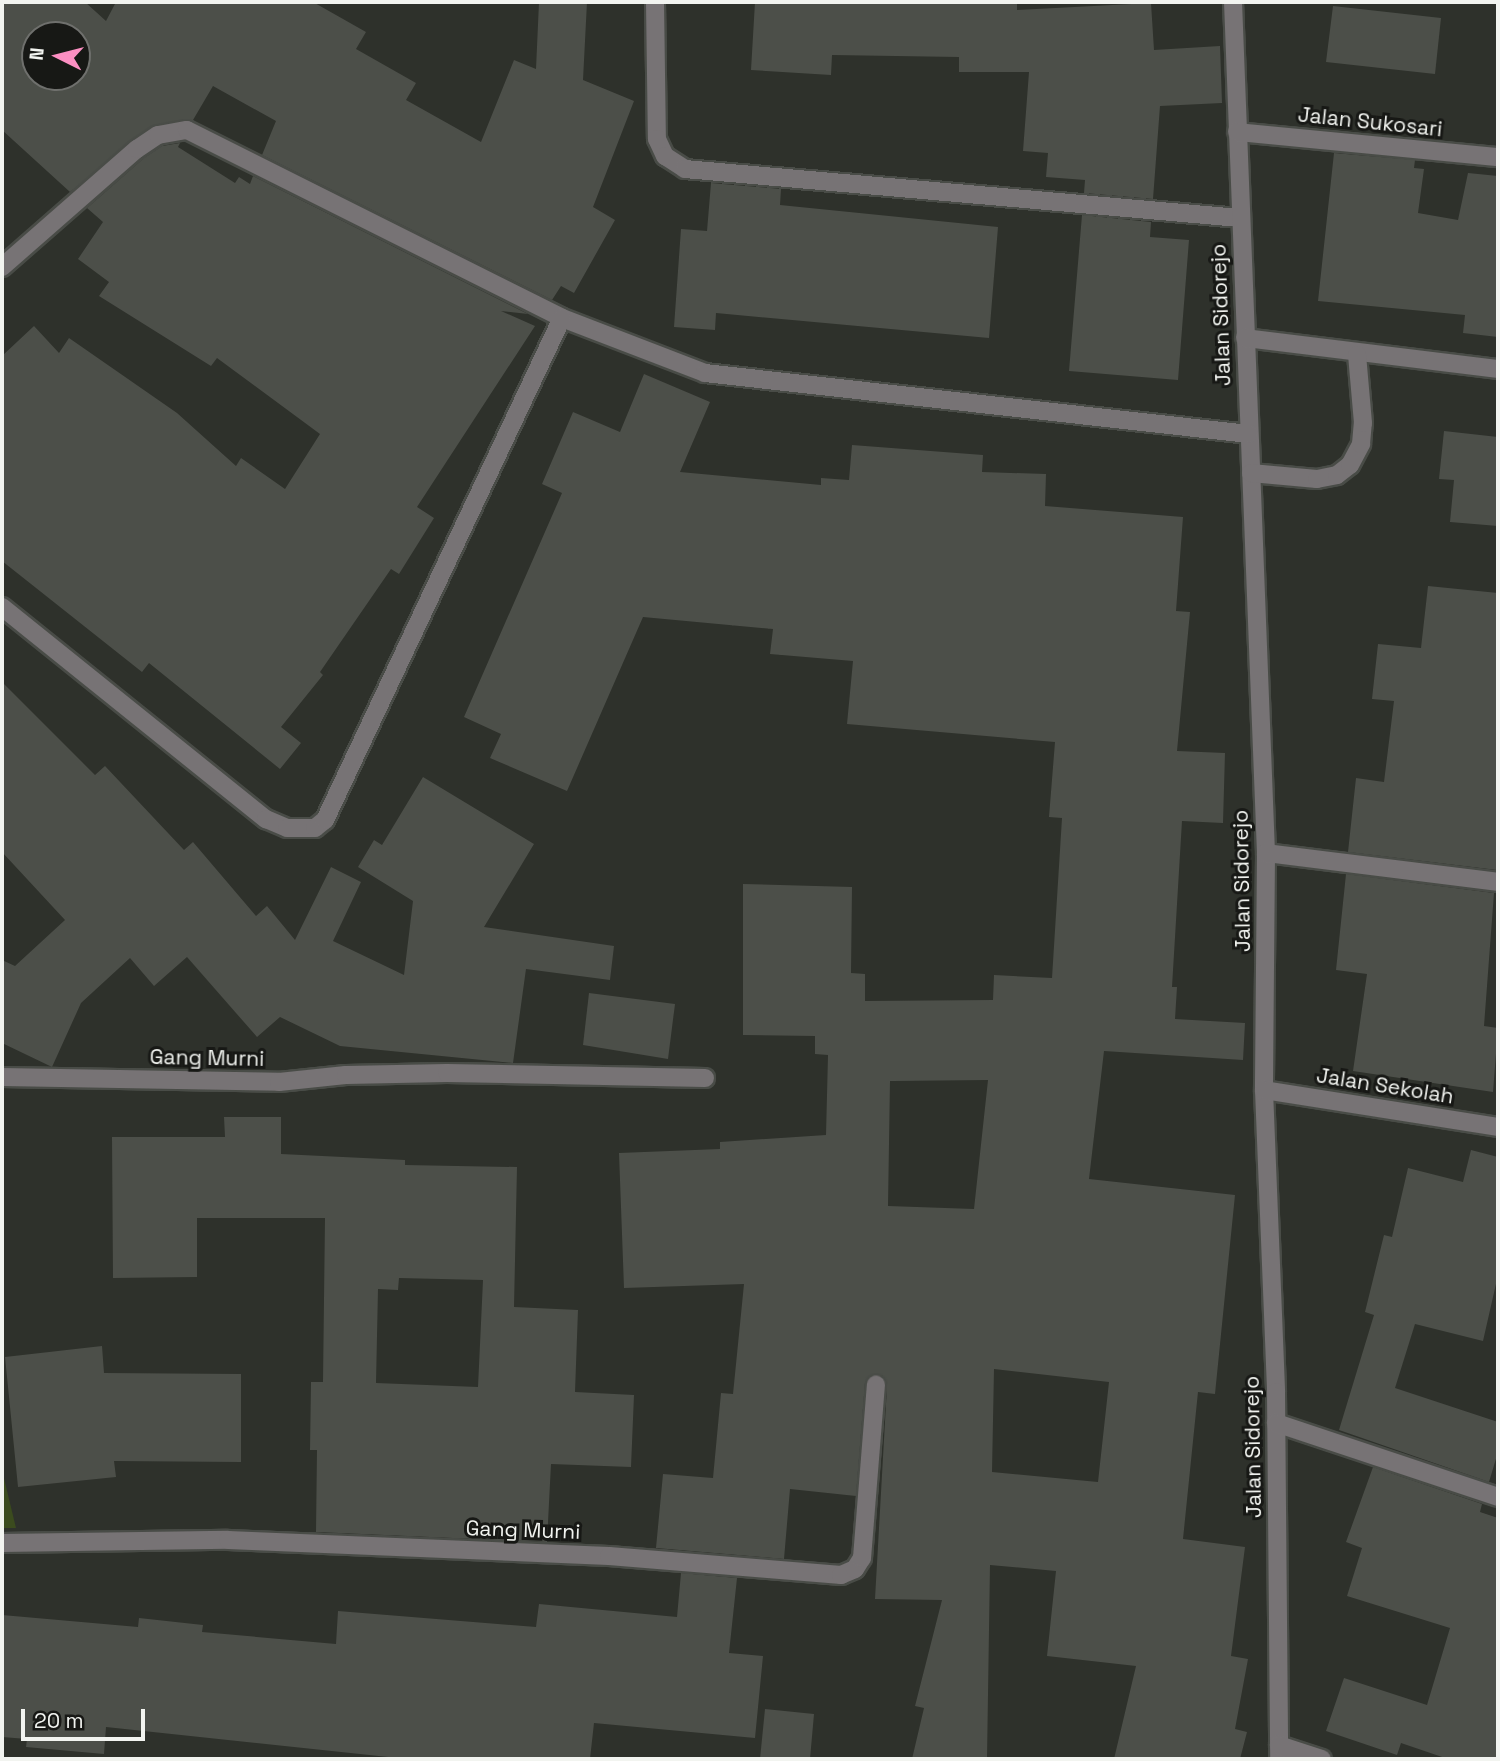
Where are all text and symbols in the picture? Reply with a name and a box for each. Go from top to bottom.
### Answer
north arrow [21,21,91,91]
text: N [24,46,50,62]
street label: Jalan Sukosari [1297,102,1443,142]
street label: Jalan Sidorejo [1206,244,1236,386]
street label: Jalan Sidorejo [1228,810,1256,952]
street label: Gang Murni [149,1044,265,1072]
street label: Jalan Sekolah [1315,1063,1455,1109]
street label: Jalan Sidorejo [1239,1376,1267,1518]
street label: Gang Murni [465,1515,581,1545]
scale bar [24,1694,149,1738]
text: 20 m [34,1707,84,1734]

